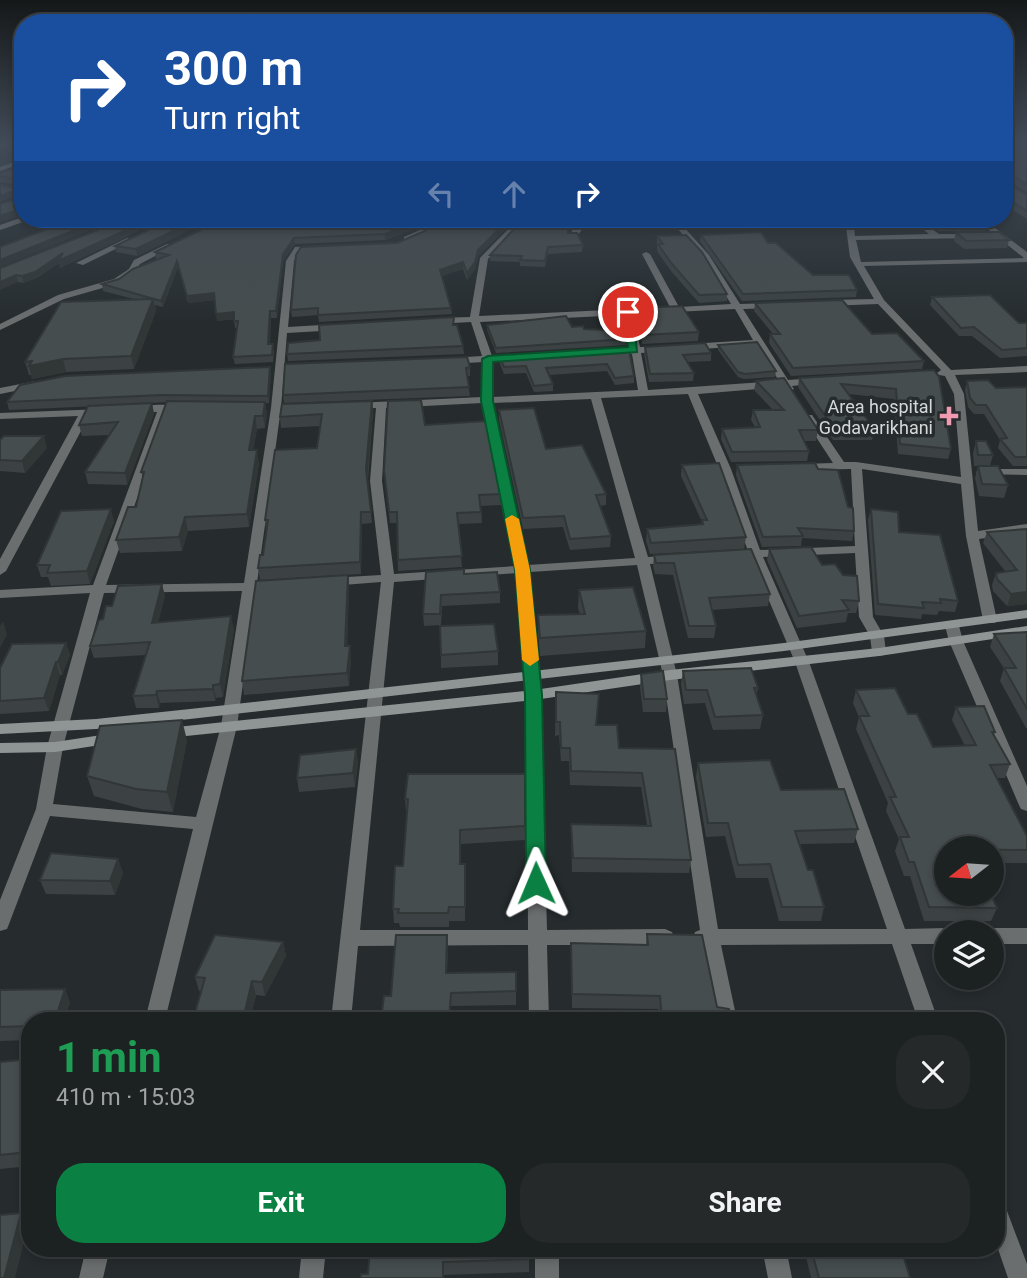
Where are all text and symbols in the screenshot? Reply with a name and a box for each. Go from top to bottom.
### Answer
text: 300 m [164,40,303,97]
icon: right [49,42,140,133]
text: Turn right [164,99,300,137]
icon: left [422,175,460,213]
icon: ahead [495,175,533,213]
icon: right [568,175,606,213]
pin [598,282,658,342]
icon: arrive [609,293,647,331]
place label: Area hospital Godavarikhani [819,396,933,438]
marker: Area hospital Godavarikhani [939,406,959,426]
north arrow [934,836,1004,906]
map controls [934,836,1004,990]
position arrow [499,846,573,920]
button: layers [934,920,1004,990]
text: 1 min [56,1033,162,1082]
button: close [896,1035,970,1109]
text: 410 m · 15:03 [56,1084,195,1111]
button: Exit [56,1163,506,1243]
button: Share [520,1163,970,1243]

